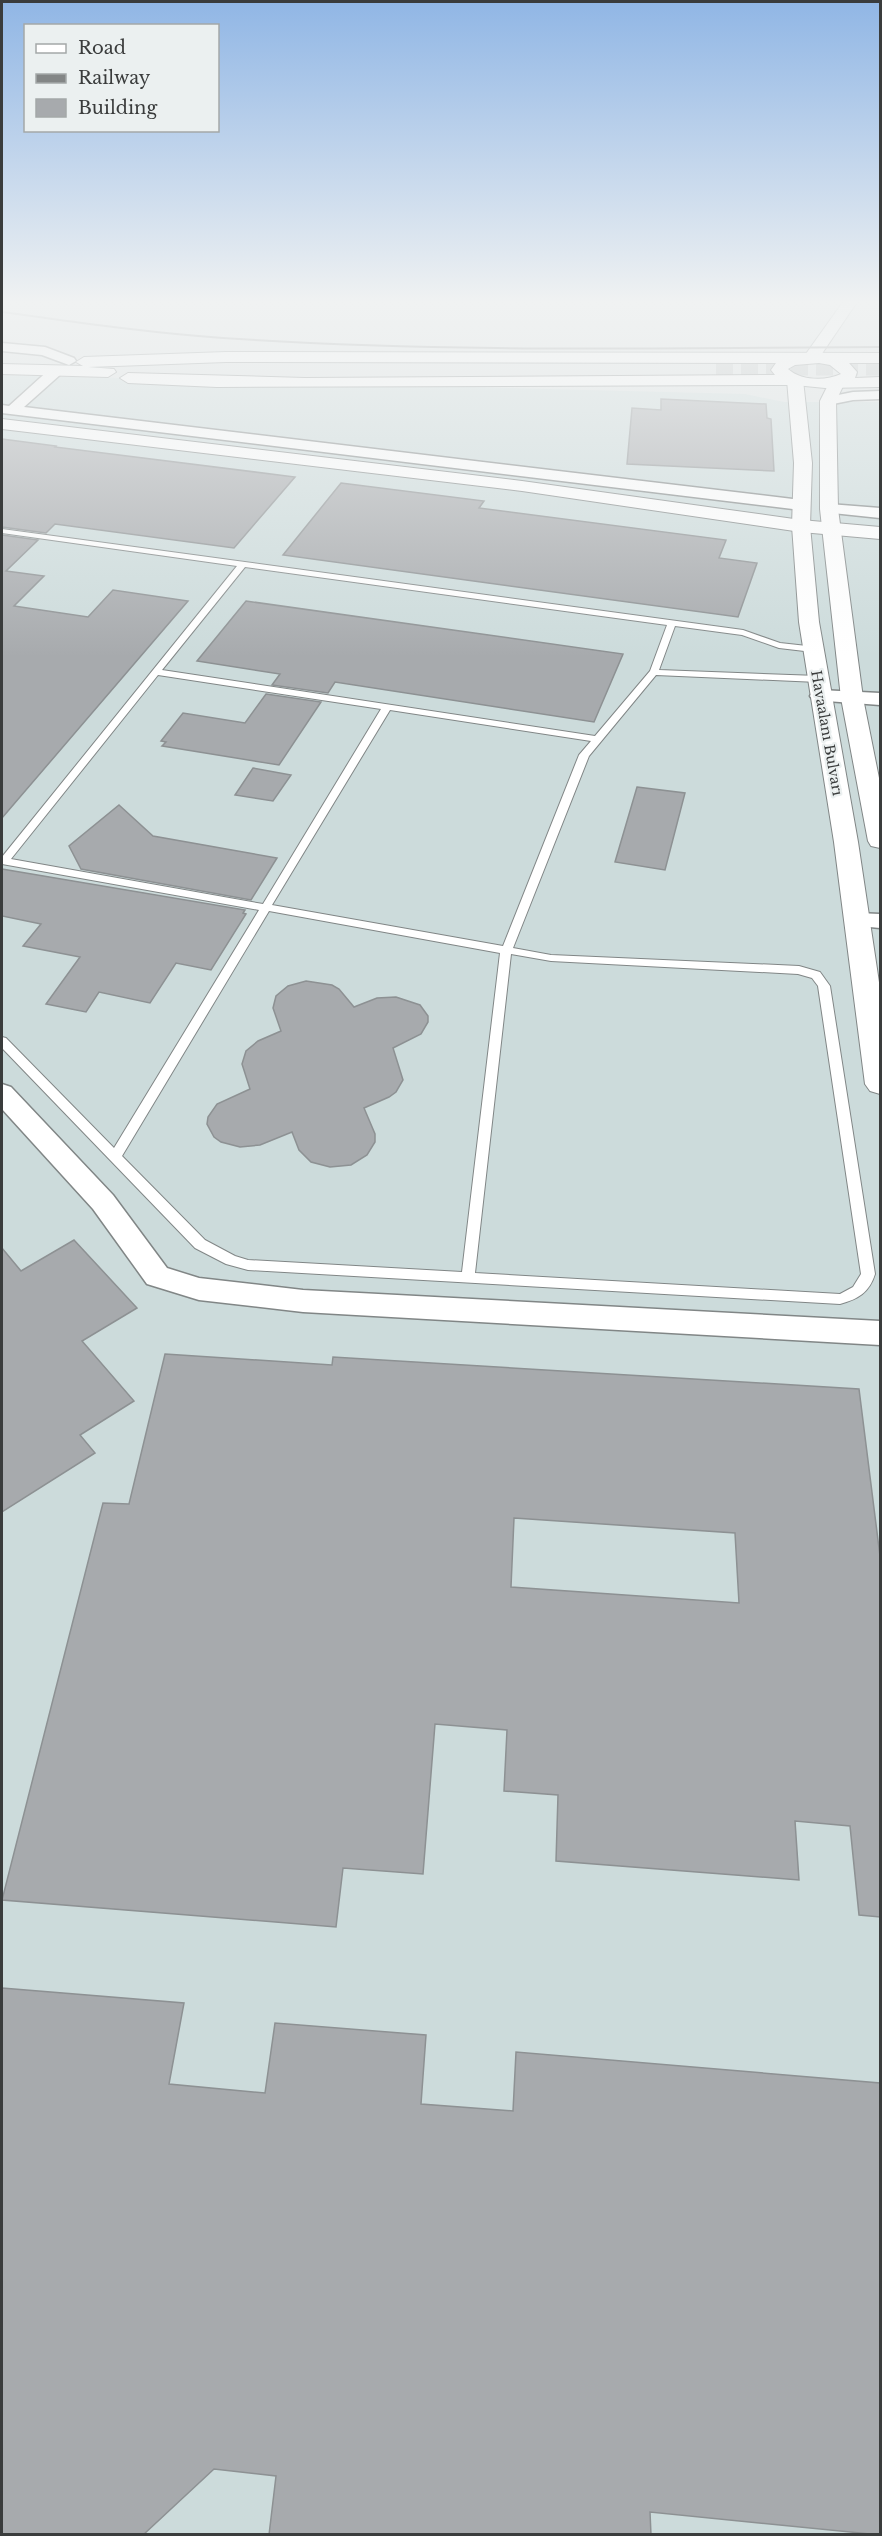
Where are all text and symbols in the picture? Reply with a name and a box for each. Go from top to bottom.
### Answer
legend [24,24,219,132]
text: Road [78,37,126,59]
text: Railway [78,67,151,89]
text: Building [78,97,157,119]
street label: Havaalanı Bulvarı [807,669,847,797]

